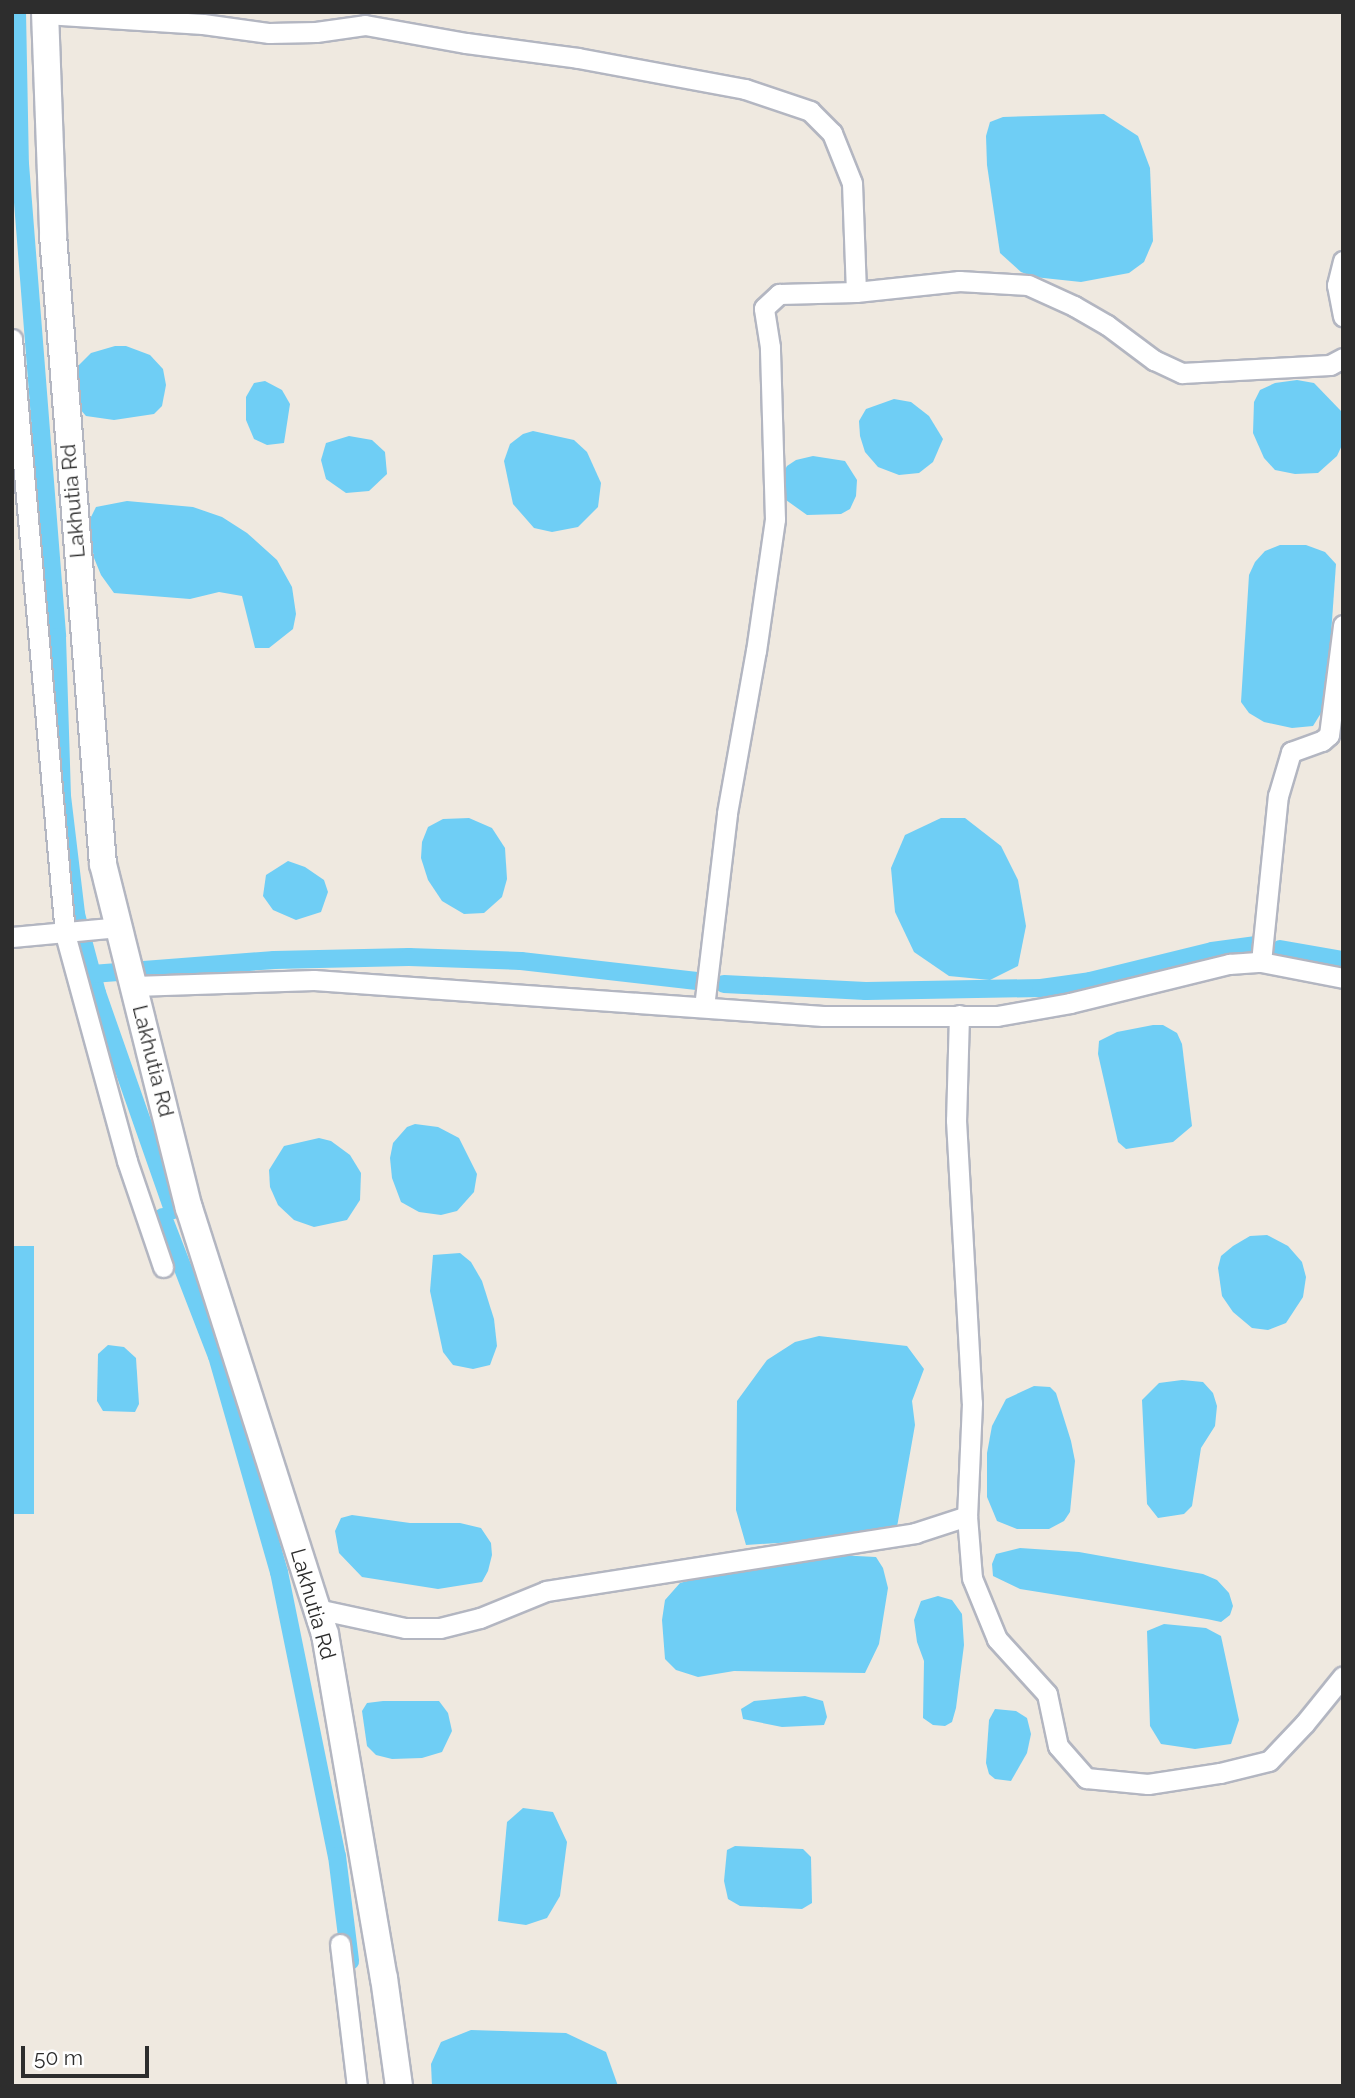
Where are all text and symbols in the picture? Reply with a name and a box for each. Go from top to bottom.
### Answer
street label: Lakhutia Rd [55,443,91,559]
street label: Lakhutia Rd [127,1002,179,1120]
street label: Lakhutia Rd [285,1546,341,1662]
scale bar [24,2032,152,2076]
text: 50 m [34,2045,83,2070]

